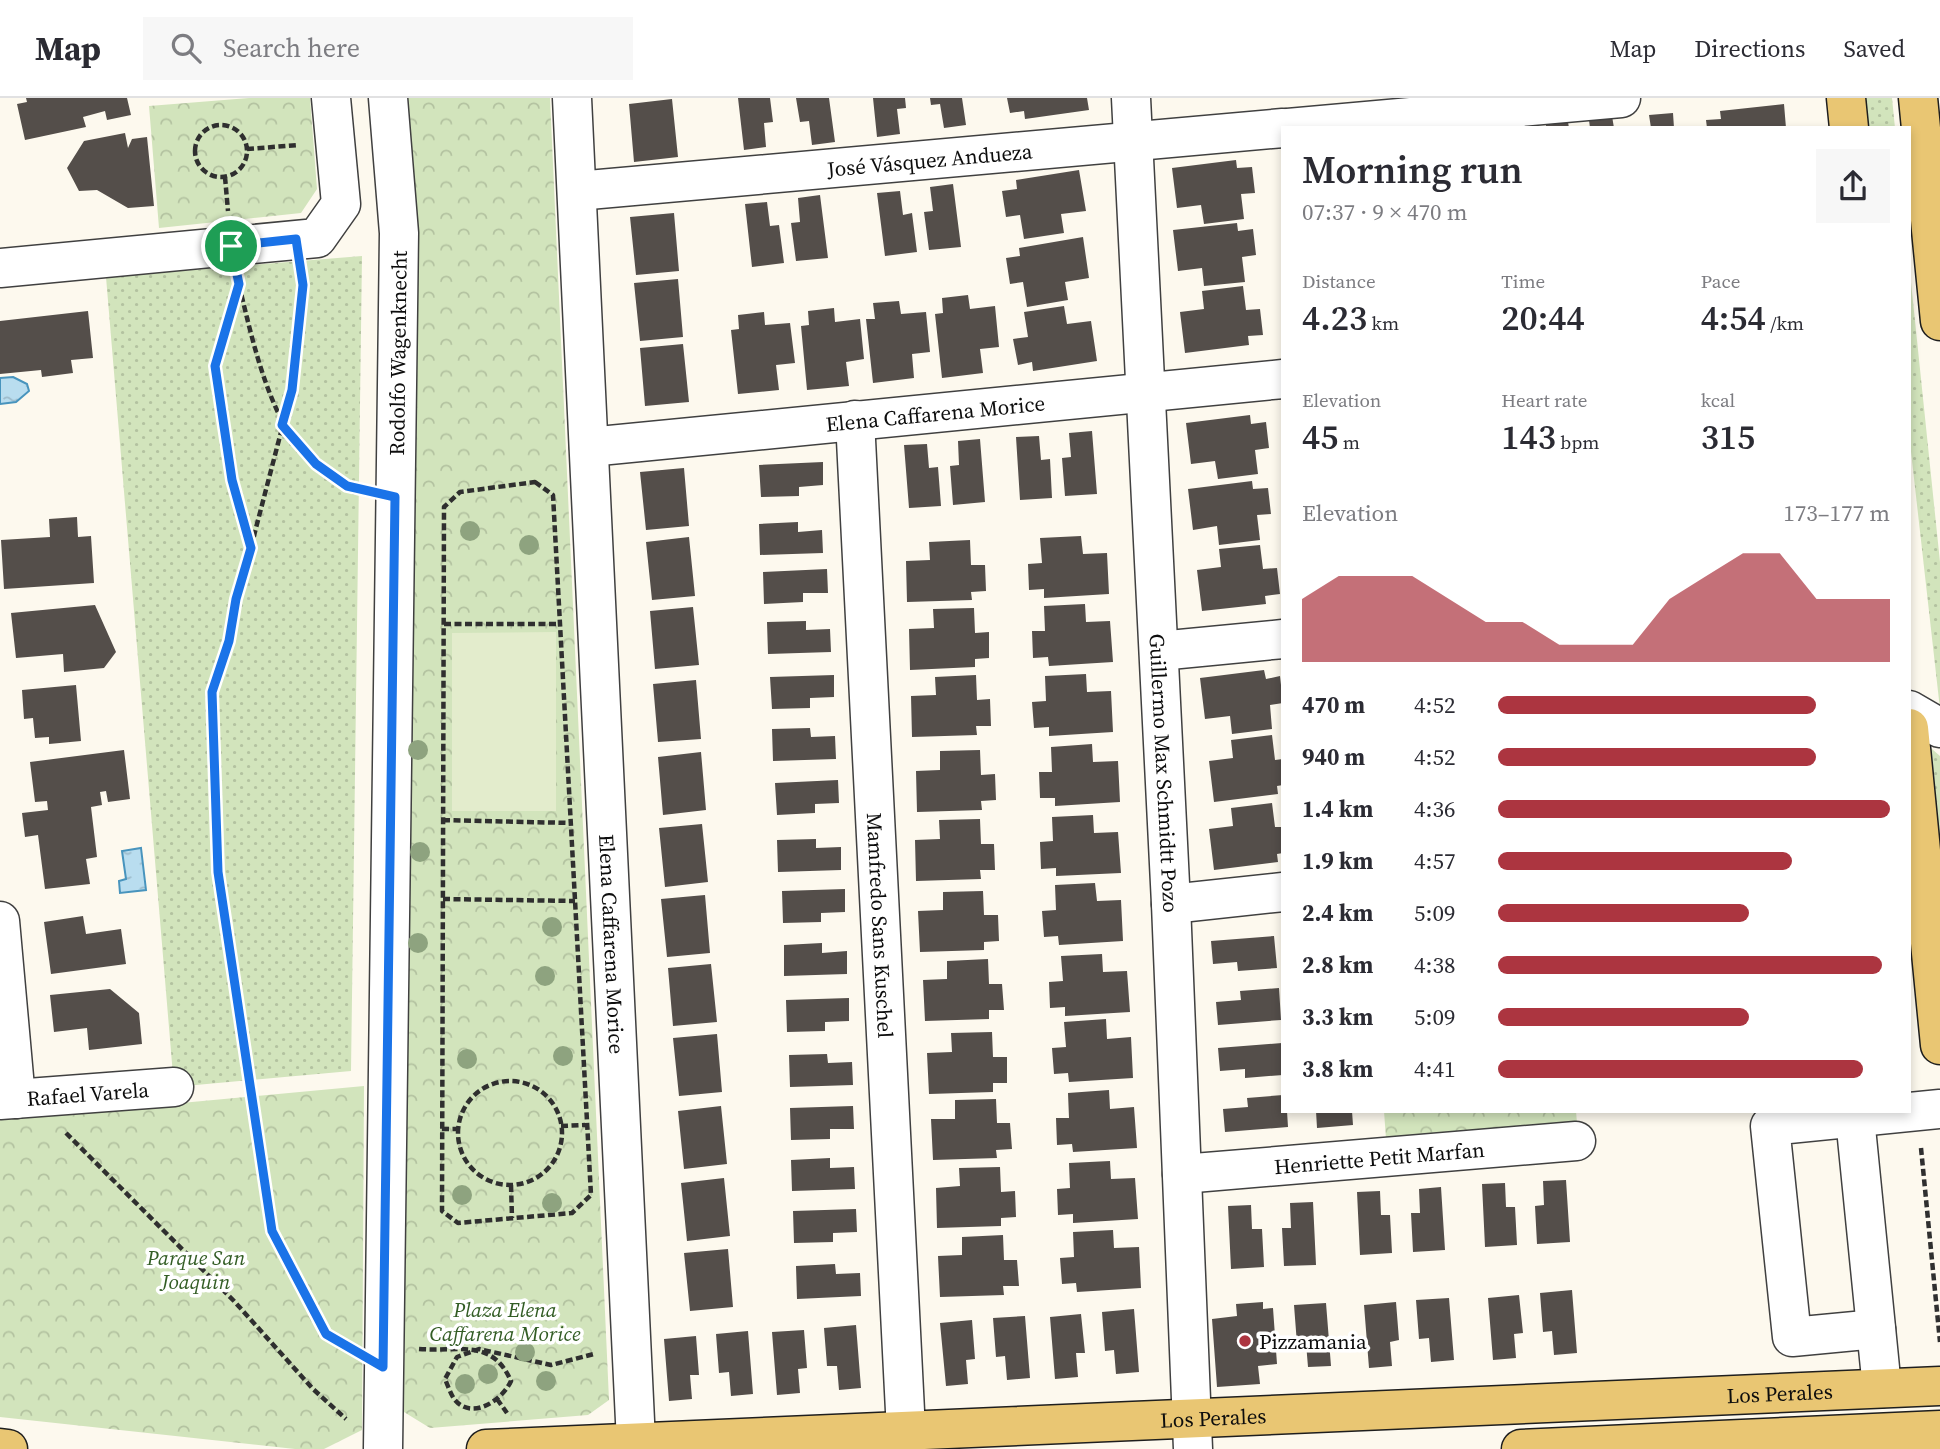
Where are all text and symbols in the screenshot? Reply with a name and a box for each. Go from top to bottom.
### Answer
search box [143,17,633,80]
text: Map [35,26,101,71]
icon: search [167,29,205,67]
text: Search here [223,30,360,66]
text: Map [1609,32,1656,65]
text: Directions [1694,32,1805,65]
text: Saved [1843,32,1905,65]
street label: José Vásquez Andueza [825,136,1034,183]
text: Morning run [1302,144,1523,196]
button: share [1816,149,1890,223]
text: 07:37 · 9 × 470 m [1302,196,1468,228]
pin [201,216,261,276]
icon: arrive [212,227,250,265]
street label: Rodolfo Wagenknecht [382,250,413,456]
text: Distance [1302,268,1376,294]
text: Time [1501,268,1545,294]
text: Pace [1701,268,1740,294]
text: 4.23 [1302,294,1367,342]
text: 20:44 [1501,294,1585,342]
text: 4:54 [1701,294,1766,342]
text: km [1367,310,1399,336]
text: /km [1766,310,1804,336]
text: Elevation [1302,387,1381,413]
text: Heart rate [1501,387,1587,413]
text: kcal [1701,387,1735,413]
street label: Elena Caffarena Morice [824,388,1046,438]
text: 45 [1302,413,1338,461]
text: 143 [1501,413,1556,461]
text: 315 [1701,413,1755,461]
text: m [1338,429,1360,455]
text: bpm [1556,429,1599,455]
text: Elevation [1302,497,1398,529]
text: 173–177 m [1783,497,1890,529]
street label: Guillermo Max Schmidtt Pozo [1143,633,1186,913]
text: 470 m [1302,689,1365,721]
text: 4:52 [1414,689,1455,721]
text: 940 m [1302,741,1365,773]
text: 4:52 [1414,741,1455,773]
text: 1.4 km [1302,793,1373,825]
text: 4:36 [1414,793,1455,825]
street label: Mamfredo Sans Kuschel [860,812,901,1039]
street label: Elena Caffarena Morice [593,833,632,1055]
text: 1.9 km [1302,845,1373,877]
text: 4:57 [1414,845,1455,877]
text: 2.4 km [1302,897,1373,929]
text: 5:09 [1414,897,1455,929]
text: 2.8 km [1302,949,1373,981]
text: 4:38 [1414,949,1455,981]
text: 3.3 km [1302,1001,1373,1033]
text: 5:09 [1414,1001,1455,1033]
text: 3.8 km [1302,1053,1373,1085]
text: 4:41 [1414,1053,1455,1085]
street label: Rafael Varela [26,1074,150,1112]
street label: Henriette Petit Marfan [1273,1134,1486,1181]
park label: Parque San Joaquin [146,1243,245,1296]
park label: Plaza Elena Caffarena Morice [430,1295,581,1348]
place label: Pizzamania [1259,1327,1367,1356]
marker: Pizzamania [1237,1333,1253,1349]
street label: Los Perales [1726,1376,1833,1410]
street label: Los Perales [1160,1401,1267,1434]

